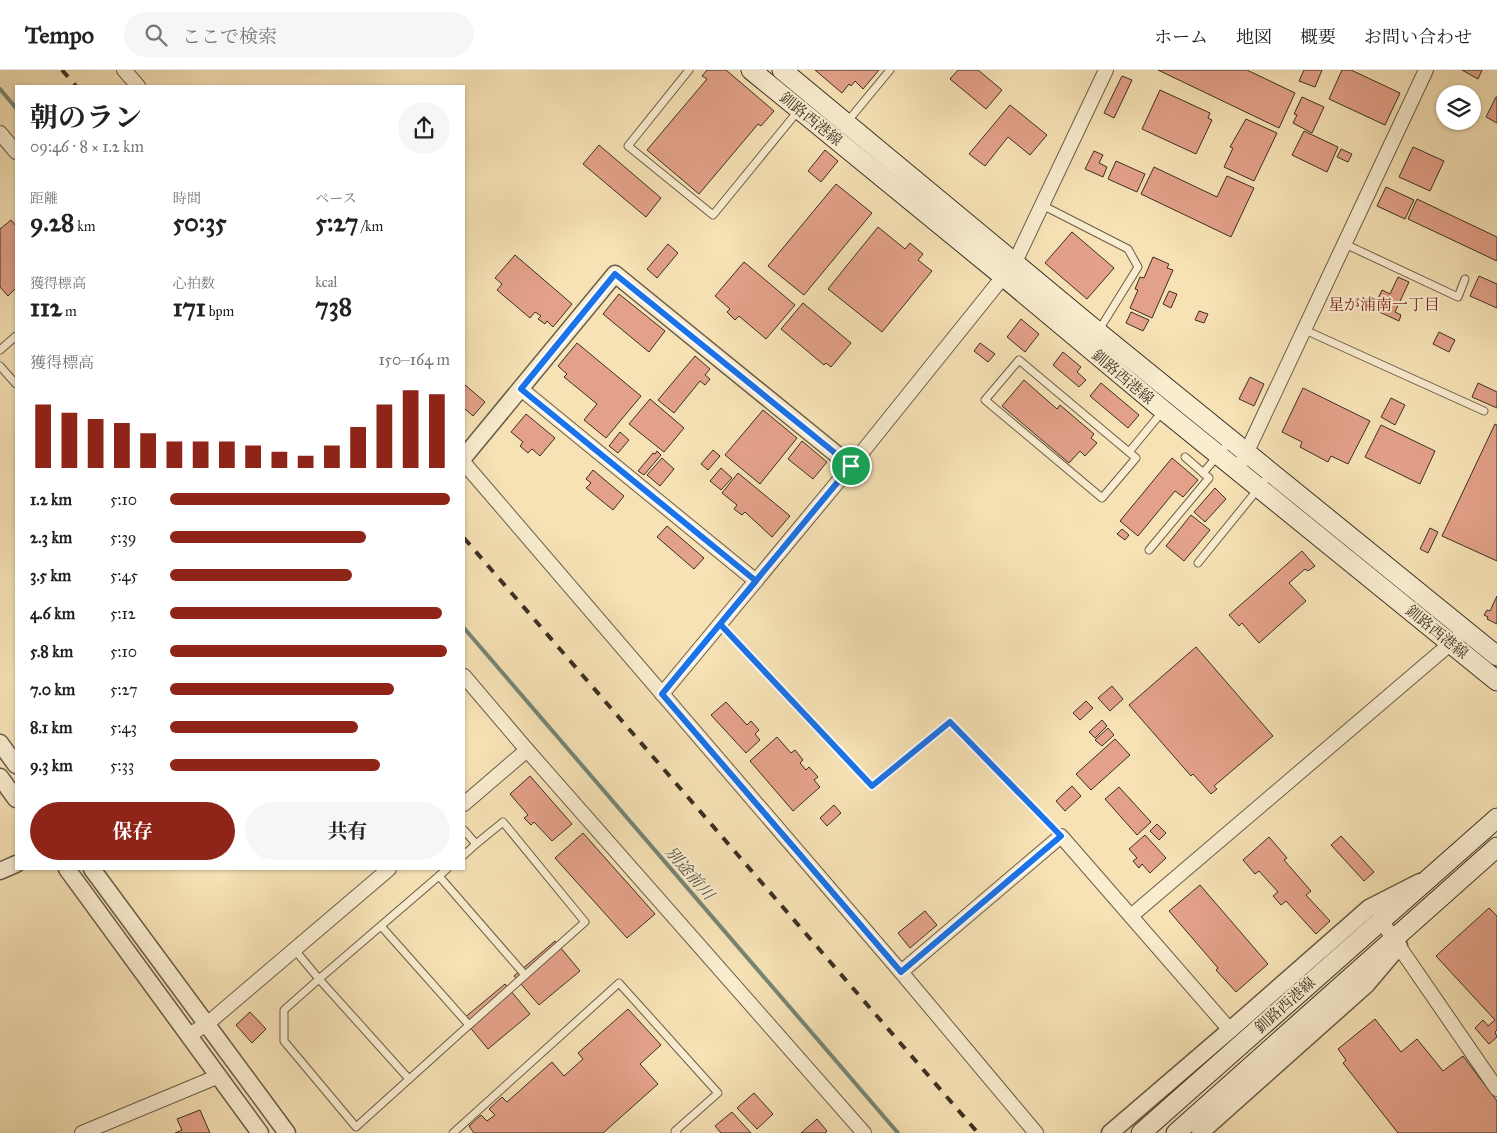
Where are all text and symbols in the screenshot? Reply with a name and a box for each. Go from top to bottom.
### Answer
search box [124,12,474,57]
text: Tempo [25,20,94,50]
icon: search [142,21,170,49]
text: ここで検索 [182,25,277,48]
text: ホーム [1154,26,1208,48]
text: 地図 [1236,26,1272,48]
text: 概要 [1300,26,1336,48]
text: お問い合わせ [1364,26,1472,48]
map controls [1436,85,1481,130]
button: layers [1436,85,1481,130]
street label: 釧路西港線 [776,88,846,150]
text: 朝のラン [30,100,142,135]
button: share [398,102,450,154]
text: 09:46 · 8 × 1.2 km [30,137,144,156]
text: 距離 [30,190,58,207]
text: 時間 [173,190,201,207]
text: ペース [315,190,357,207]
text: 9.28 [30,207,74,238]
text: 50:35 [173,207,227,238]
text: 5:27 [315,207,358,238]
text: km [74,218,96,235]
text: /km [358,218,383,235]
text: kcal [315,274,337,291]
text: 獲得標高 [30,275,86,292]
text: 心拍数 [173,275,215,292]
text: 738 [315,291,352,322]
text: 112 [30,292,62,323]
text: 171 [173,292,206,323]
district label: 星が浦南一丁目 [1328,295,1440,314]
text: m [62,303,77,320]
text: bpm [206,303,234,320]
street label: 釧路西港線 [1088,346,1158,408]
text: 150–164 m [378,350,450,369]
text: 獲得標高 [30,353,94,372]
pin [830,445,872,487]
icon: arrive [837,452,865,480]
text: 1.2 km [30,490,72,509]
text: 5:10 [110,490,137,509]
text: 2.3 km [30,528,72,547]
text: 5:39 [110,528,136,547]
text: 3.5 km [30,566,71,585]
text: 5:45 [110,566,138,585]
street label: 釧路西港線 [1402,601,1472,663]
text: 4.6 km [30,604,75,623]
text: 5:12 [110,604,136,623]
text: 5.8 km [30,642,73,661]
text: 5:10 [110,642,137,661]
text: 7.0 km [30,680,75,699]
text: 5:27 [110,680,137,699]
text: 8.1 km [30,718,72,737]
text: 5:43 [110,718,137,737]
text: 9.3 km [30,756,73,775]
text: 5:33 [110,756,134,775]
button: 保存 [30,802,235,860]
button: 共有 [245,802,450,860]
water label: 別途前川 [662,843,719,905]
street label: 釧路西港線 [1251,973,1319,1037]

